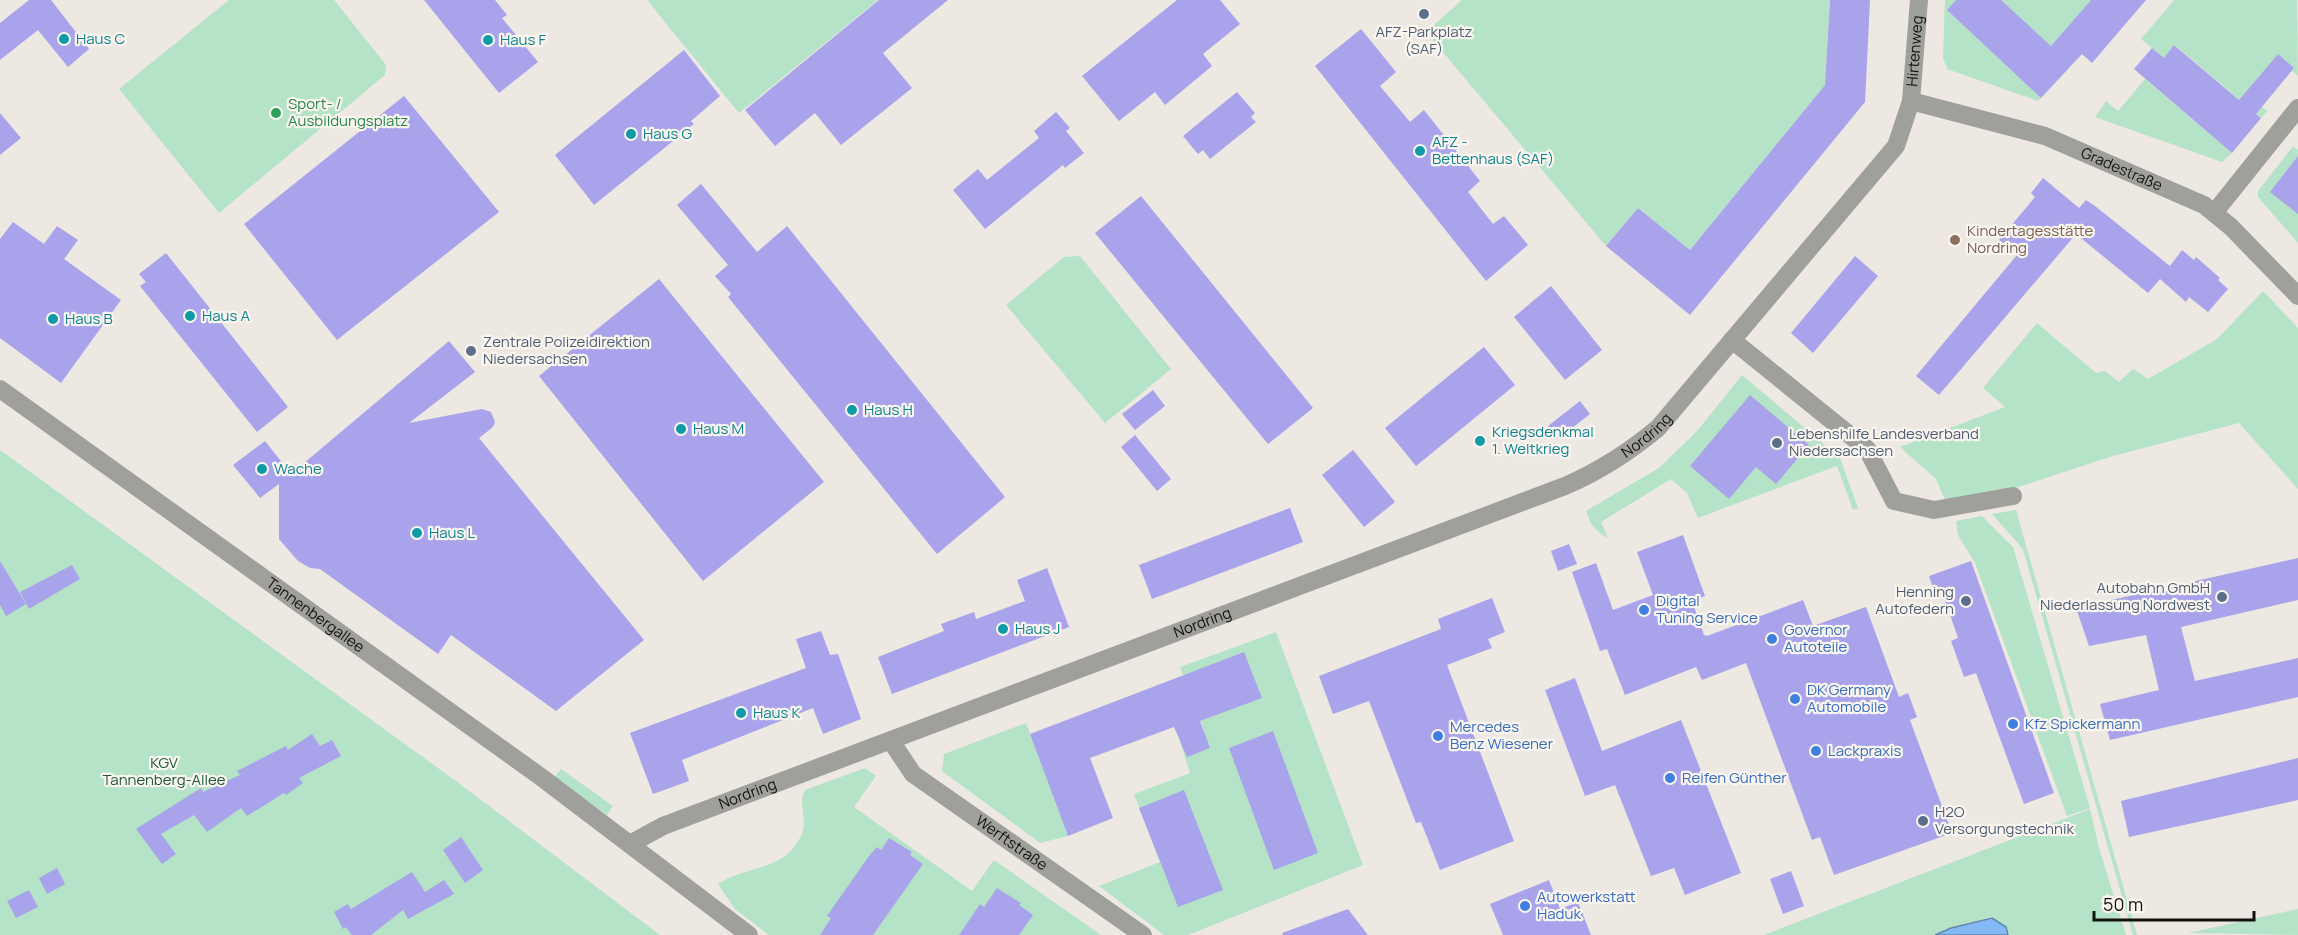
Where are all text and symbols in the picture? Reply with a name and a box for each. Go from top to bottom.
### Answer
marker: AFZ-Parkplatz (SAF) [1417,7,1431,21]
street label: Hirtenweg [1901,15,1928,87]
place label: AFZ-Parkplatz (SAF) [1375,21,1473,59]
place label: Haus C [76,28,125,49]
place label: Haus F [500,29,546,50]
marker: Haus C [57,32,71,46]
marker: Haus F [481,33,495,47]
place label: Sport- / Ausbildungsplatz [288,93,408,131]
marker: Sport- / Ausbildungsplatz [269,106,283,120]
place label: Haus G [643,123,692,144]
marker: Haus G [624,127,638,141]
place label: AFZ - Bettenhaus (SAF) [1432,131,1554,169]
street label: Gradestraße [2078,142,2166,196]
marker: AFZ - Bettenhaus (SAF) [1413,144,1427,158]
place label: Kindertagesstätte Nordring [1967,220,2094,258]
marker: Kindertagesstätte Nordring [1948,233,1962,247]
place label: Haus A [202,305,250,326]
place label: Haus B [65,308,113,329]
marker: Haus A [183,309,197,323]
marker: Haus B [46,312,60,326]
place label: Zentrale Polizeidirektion Niedersachsen [483,331,650,369]
marker: Zentrale Polizeidirektion Niedersachsen [464,344,478,358]
place label: Haus H [864,399,913,420]
marker: Haus H [845,403,859,417]
street label: Nordring [1617,408,1676,463]
place label: Haus M [693,418,744,439]
place label: Kriegsdenkmal 1. Weltkrieg [1492,421,1594,459]
marker: Haus M [674,422,688,436]
place label: Lebenshilfe Landesverband Niedersachsen [1789,423,1979,461]
marker: Kriegsdenkmal 1. Weltkrieg [1473,434,1487,448]
marker: Lebenshilfe Landesverband Niedersachsen [1770,436,1784,450]
place label: Wache [274,458,322,479]
marker: Wache [255,462,269,476]
place label: Haus L [429,522,475,543]
marker: Haus L [410,526,424,540]
street label: Tannenbergallee [262,572,369,657]
place label: Autobahn GmbH Niederlassung Nordwest [2040,577,2210,615]
place label: Henning Autofedern [1875,581,1954,619]
place label: Digital Tuning Service [1656,590,1758,628]
marker: Autobahn GmbH Niederlassung Nordwest [2215,590,2229,604]
marker: Henning Autofedern [1959,594,1973,608]
street label: Nordring [1170,602,1234,643]
marker: Digital Tuning Service [1637,603,1651,617]
place label: Haus J [1015,618,1060,639]
place label: Governor Autoteile [1784,619,1848,657]
marker: Haus J [996,622,1010,636]
marker: Governor Autoteile [1765,632,1779,646]
place label: DK Germany Automobile [1807,679,1891,717]
marker: DK Germany Automobile [1788,692,1802,706]
place label: Haus K [753,702,800,723]
marker: Haus K [734,706,748,720]
place label: Kfz Spickermann [2025,713,2141,734]
place label: Mercedes Benz Wiesener [1450,716,1554,754]
marker: Kfz Spickermann [2006,717,2020,731]
marker: Mercedes Benz Wiesener [1431,729,1445,743]
place label: Lackpraxis [1828,740,1901,761]
marker: Lackpraxis [1809,744,1823,758]
park label: KGV Tannenberg-Allee [102,752,226,790]
place label: Reifen Günther [1682,767,1787,788]
marker: Reifen Günther [1663,771,1677,785]
street label: Nordring [716,773,779,814]
place label: H2O Versorgungstechnik [1935,801,2074,839]
street label: Werftstraße [972,810,1052,875]
marker: H2O Versorgungstechnik [1916,814,1930,828]
scale bar [2094,884,2254,922]
place label: Autowerkstatt Haduk [1537,886,1636,924]
text: 50 m [2103,892,2143,916]
marker: Autowerkstatt Haduk [1518,899,1532,913]

